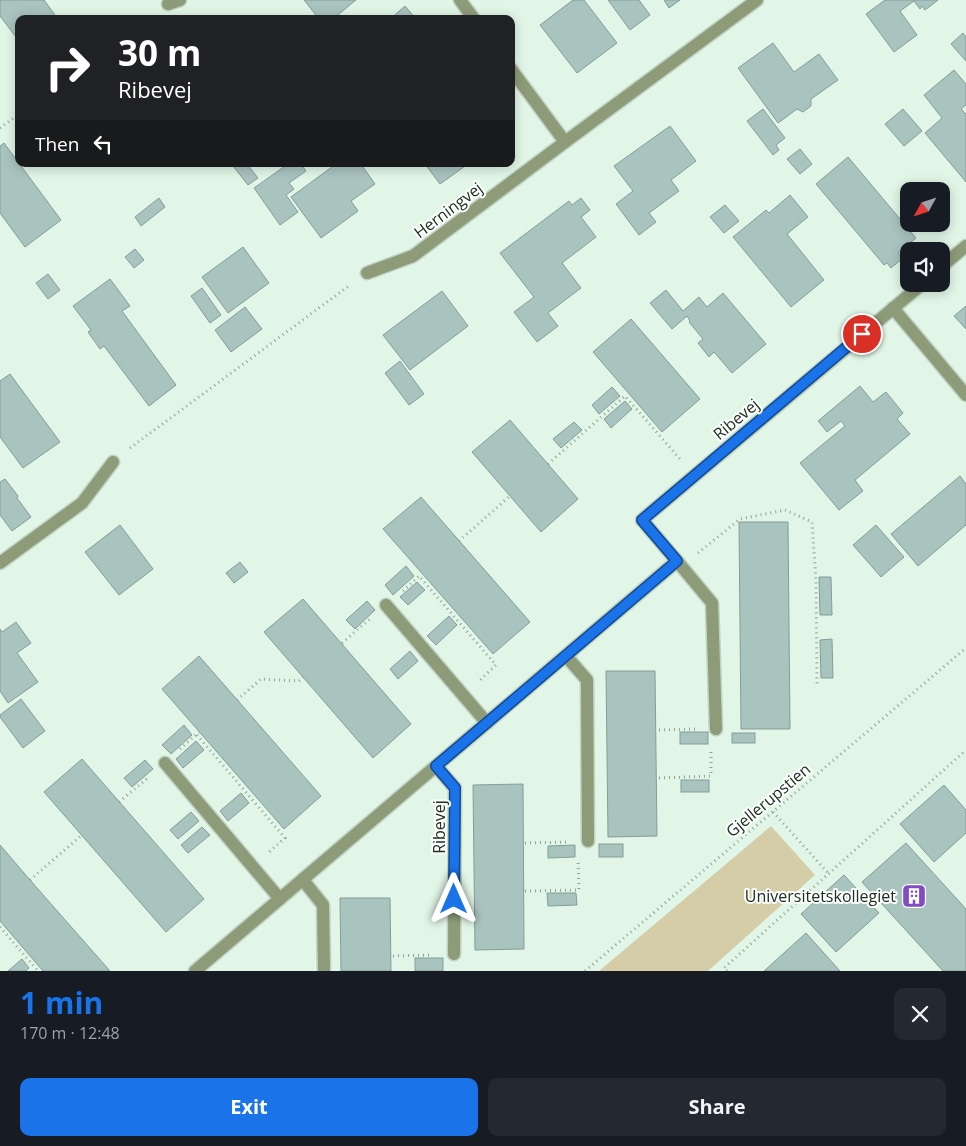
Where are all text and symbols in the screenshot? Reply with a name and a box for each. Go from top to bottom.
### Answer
text: 30 m [118,29,201,76]
icon: right [35,35,100,100]
text: Ribevej [118,74,192,104]
icon: left [89,130,117,158]
text: Then [35,131,79,157]
street label: Herningvej [409,177,487,243]
north arrow [900,182,950,232]
map controls [900,182,950,292]
button: sound [900,242,950,292]
pin [841,313,883,355]
icon: arrive [848,320,876,348]
street label: Ribevej [708,393,764,445]
street label: Gjellerupstien [721,758,815,842]
street label: Ribevej [428,800,450,854]
position arrow [427,872,479,924]
building icon: Universitetskollegiet [901,883,927,909]
place label: Universitetskollegiet [745,885,896,907]
text: 1 min [20,982,103,1023]
button: close [894,988,946,1040]
text: 170 m · 12:48 [20,1022,120,1044]
button: Exit [20,1078,478,1136]
button: Share [488,1078,946,1136]

